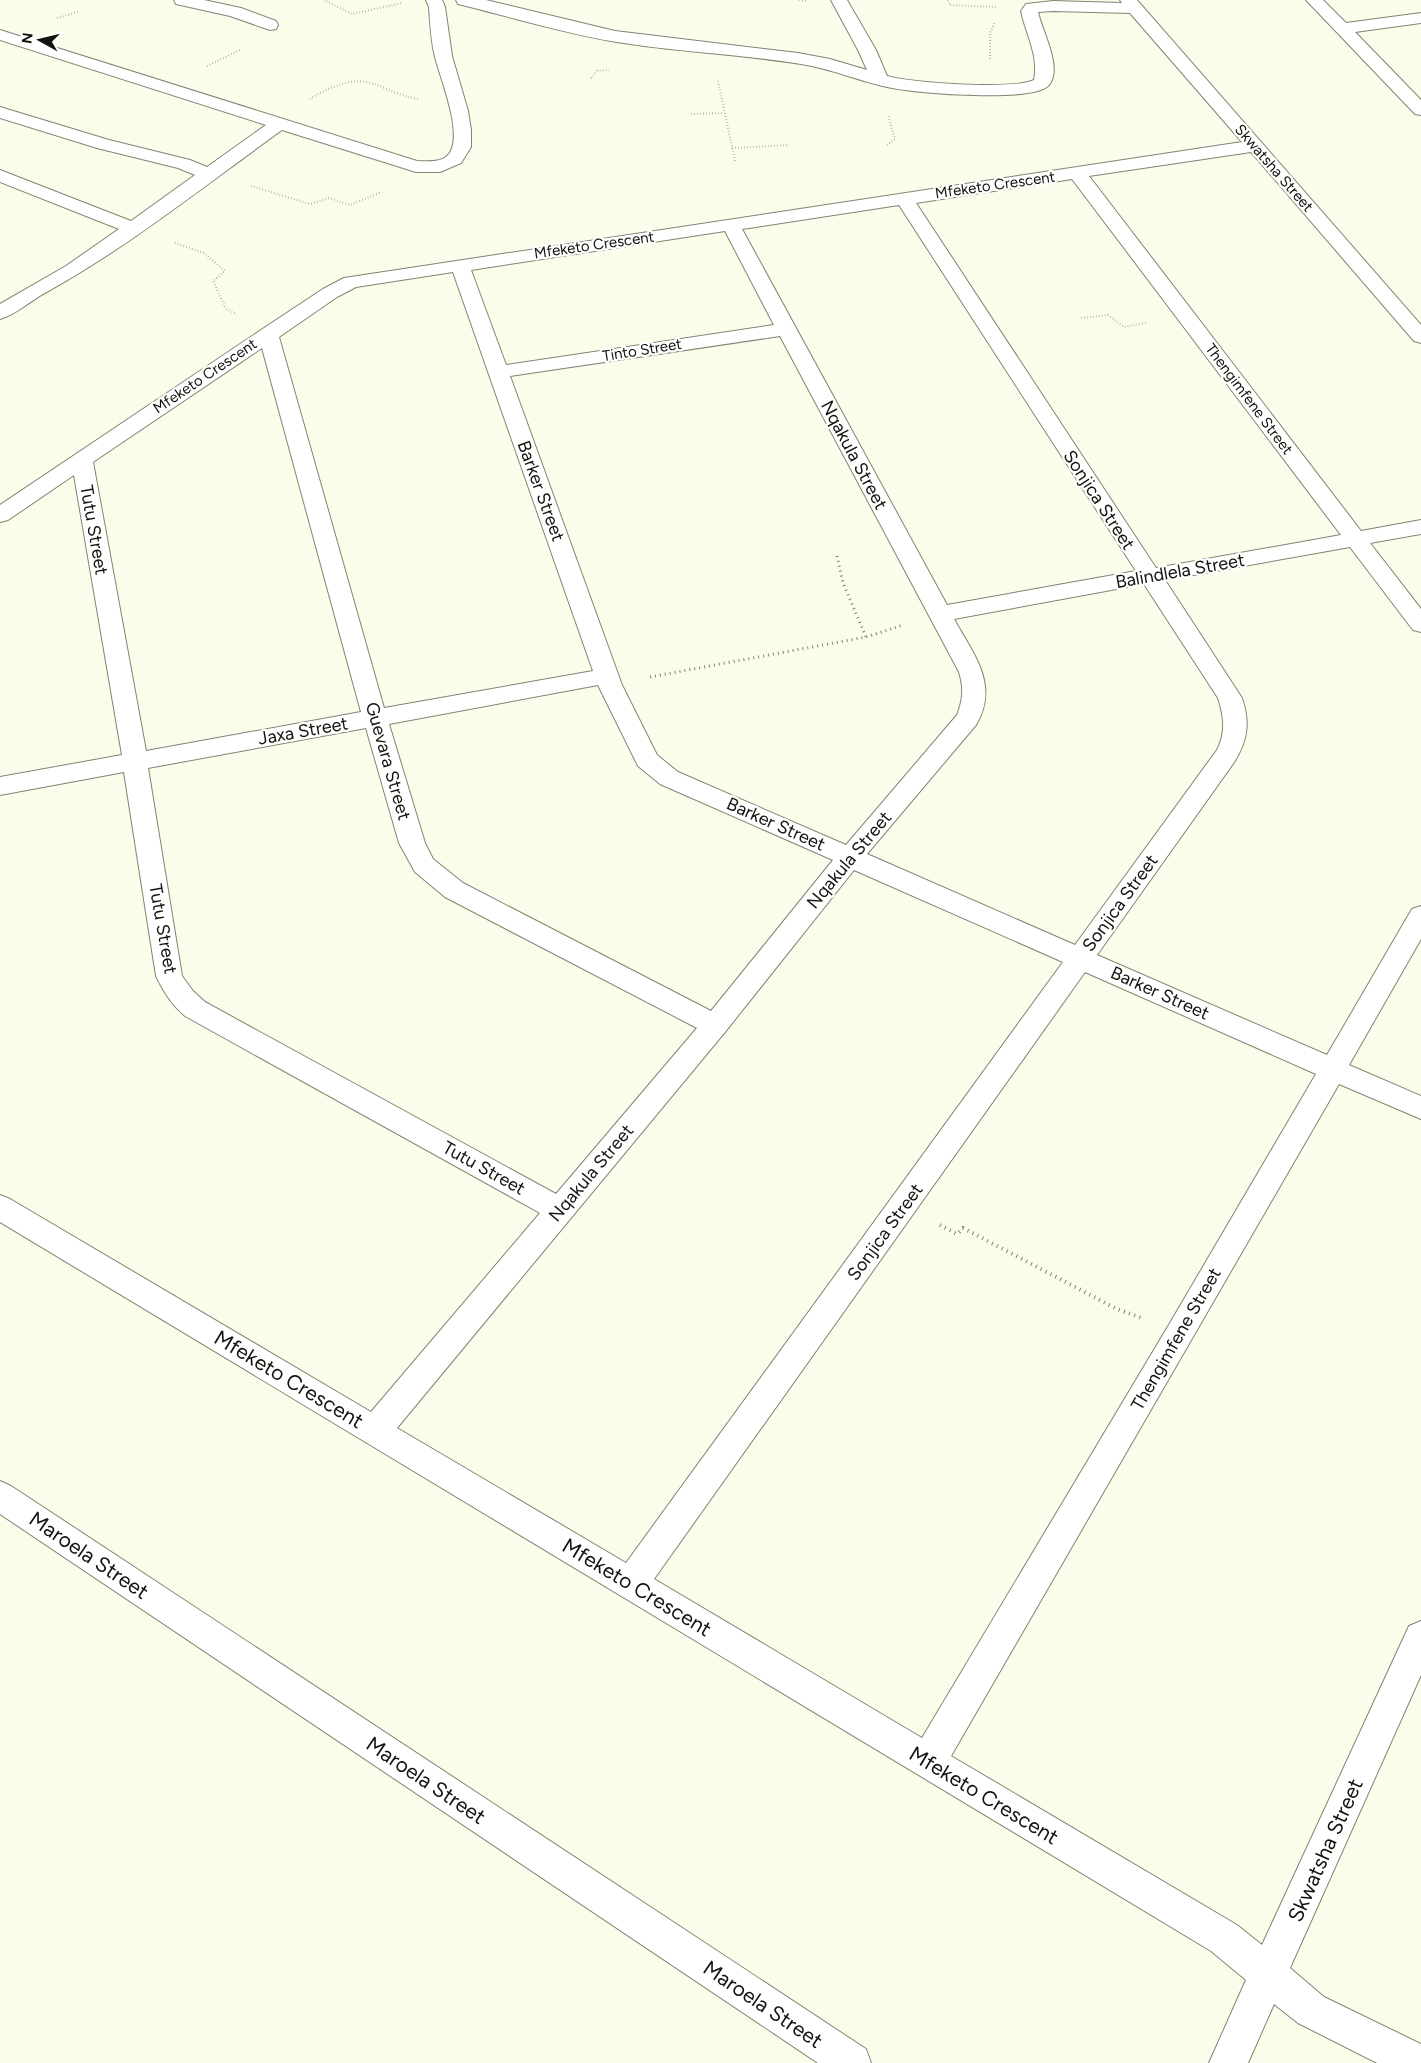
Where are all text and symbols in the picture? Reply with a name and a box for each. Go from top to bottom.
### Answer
north arrow [15,15,65,65]
text: N [18,32,37,45]
street label: Skwatsha Street [1231,121,1317,216]
street label: Mfeketo Crescent [934,168,1057,202]
street label: Mfeketo Crescent [533,228,656,262]
street label: Mfeketo Crescent [150,334,261,417]
street label: Tinto Street [601,335,683,365]
street label: Thengimfene Street [1201,340,1297,458]
street label: Nqakula Street [816,397,892,513]
street label: Barker Street [513,438,569,545]
street label: Sonjica Street [1059,446,1139,554]
street label: Tutu Street [75,483,113,577]
street label: Balindlela Street [1114,549,1246,593]
street label: Guevara Street [361,699,415,823]
street label: Jaxa Street [256,712,350,750]
street label: Barker Street [723,792,829,856]
street label: Nqakula Street [802,807,896,913]
street label: Sonjica Street [1078,850,1163,956]
street label: Tutu Street [144,882,182,976]
street label: Barker Street [1107,961,1213,1025]
street label: Nqakula Street [544,1120,638,1226]
street label: Tutu Street [439,1136,529,1200]
street label: Sonjica Street [843,1179,928,1285]
street label: Thengimfene Street [1126,1264,1226,1414]
street label: Mfeketo Crescent [210,1325,368,1433]
street label: Maroela Street [25,1506,153,1604]
street label: Mfeketo Crescent [558,1533,716,1641]
street label: Maroela Street [362,1731,490,1829]
street label: Mfeketo Crescent [905,1741,1063,1849]
street label: Skwatsha Street [1282,1774,1368,1925]
street label: Maroela Street [699,1955,827,2053]

